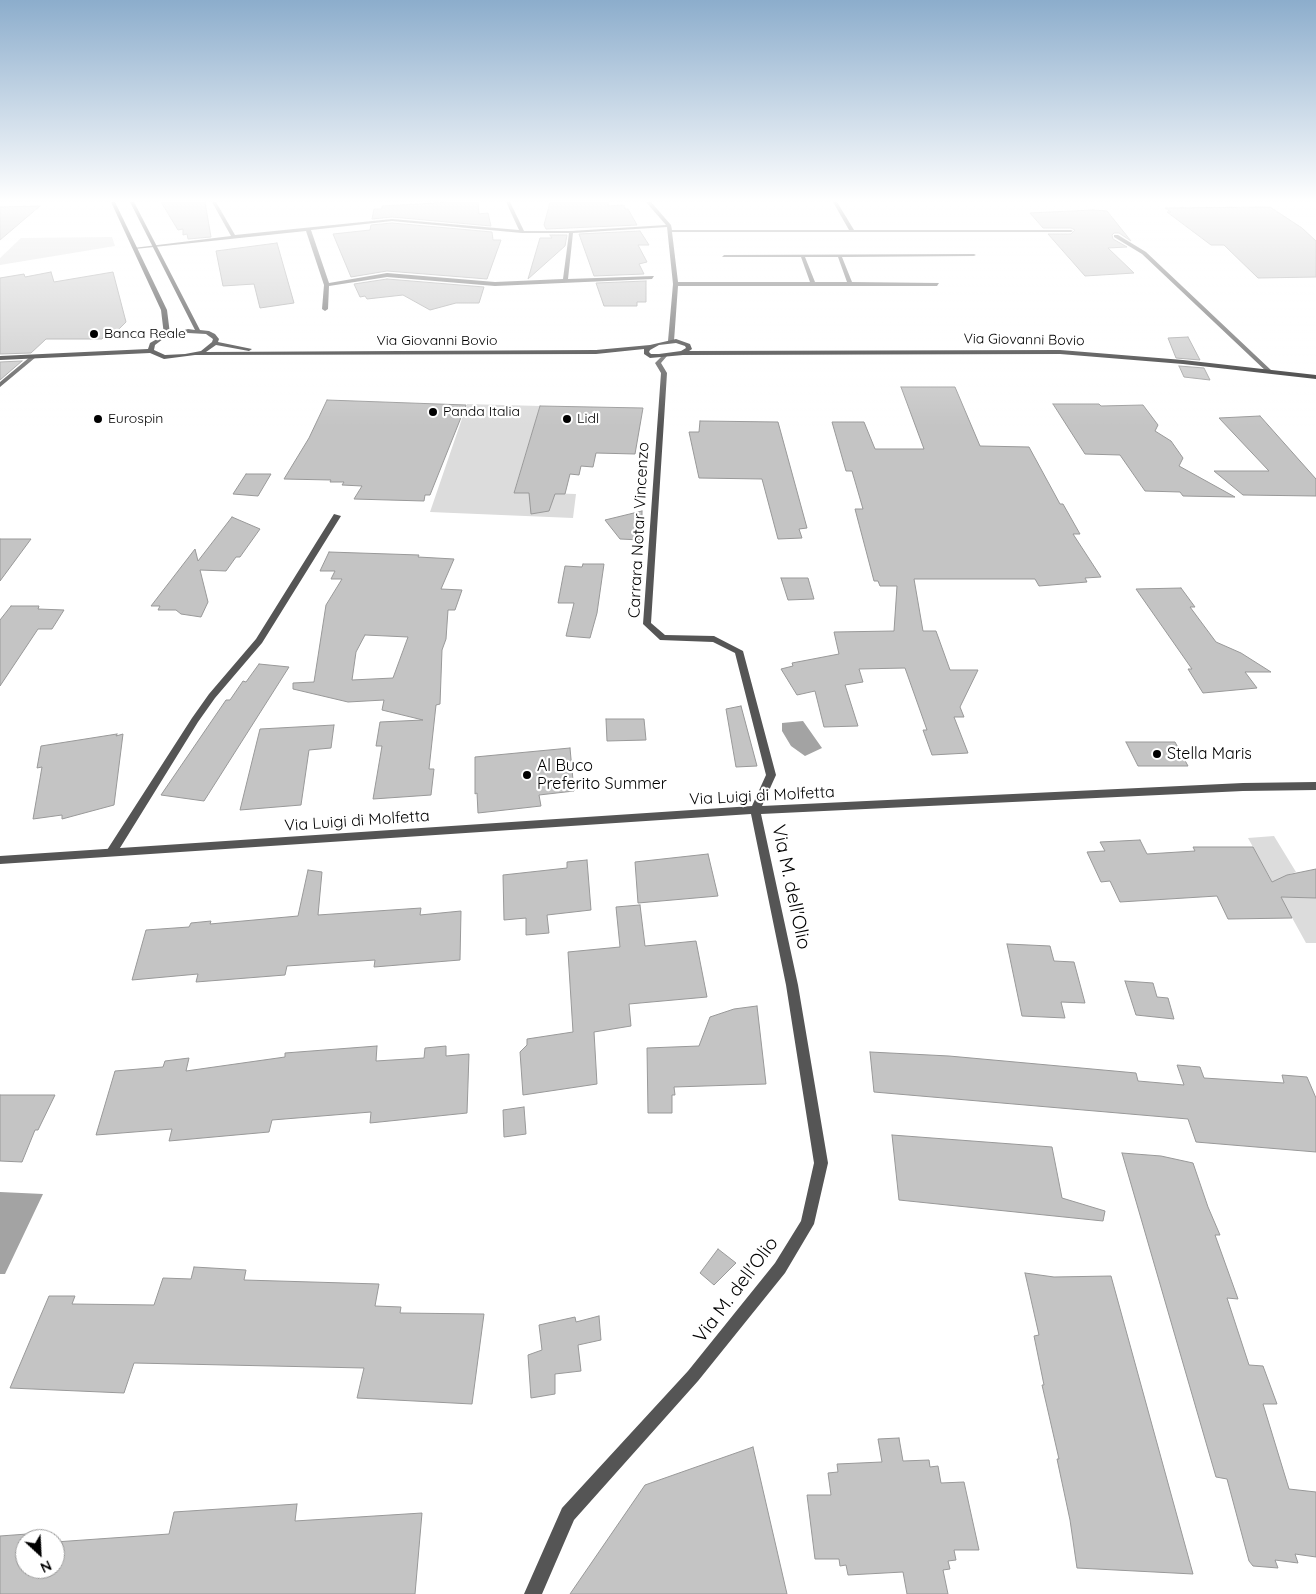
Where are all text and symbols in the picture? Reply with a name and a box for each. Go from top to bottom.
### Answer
place label: Banca Reale [104,326,186,342]
marker: Banca Reale [88,328,100,340]
street label: Via Giovanni Bovio [963,331,1085,349]
street label: Via Giovanni Bovio [377,333,497,349]
place label: Panda Italia [443,404,520,420]
marker: Panda Italia [427,406,439,418]
place label: Eurospin [108,411,163,427]
place label: Lidl [577,411,599,427]
marker: Eurospin [92,413,104,425]
marker: Lidl [561,413,573,425]
street label: Carrara Notar Vincenzo [625,442,653,618]
place label: Stella Maris [1167,744,1252,764]
marker: Stella Maris [1151,748,1163,760]
place label: Al Buco Preferito Summer [537,756,667,794]
marker: Al Buco Preferito Summer [521,769,533,781]
street label: Via Luigi di Molfetta [689,783,835,809]
street label: Via Luigi di Molfetta [284,806,430,836]
street label: Via M. dell'Olio [767,823,815,951]
street label: Via M. dell'Olio [689,1232,783,1348]
north arrow [15,1529,65,1579]
text: N [37,1556,54,1577]

